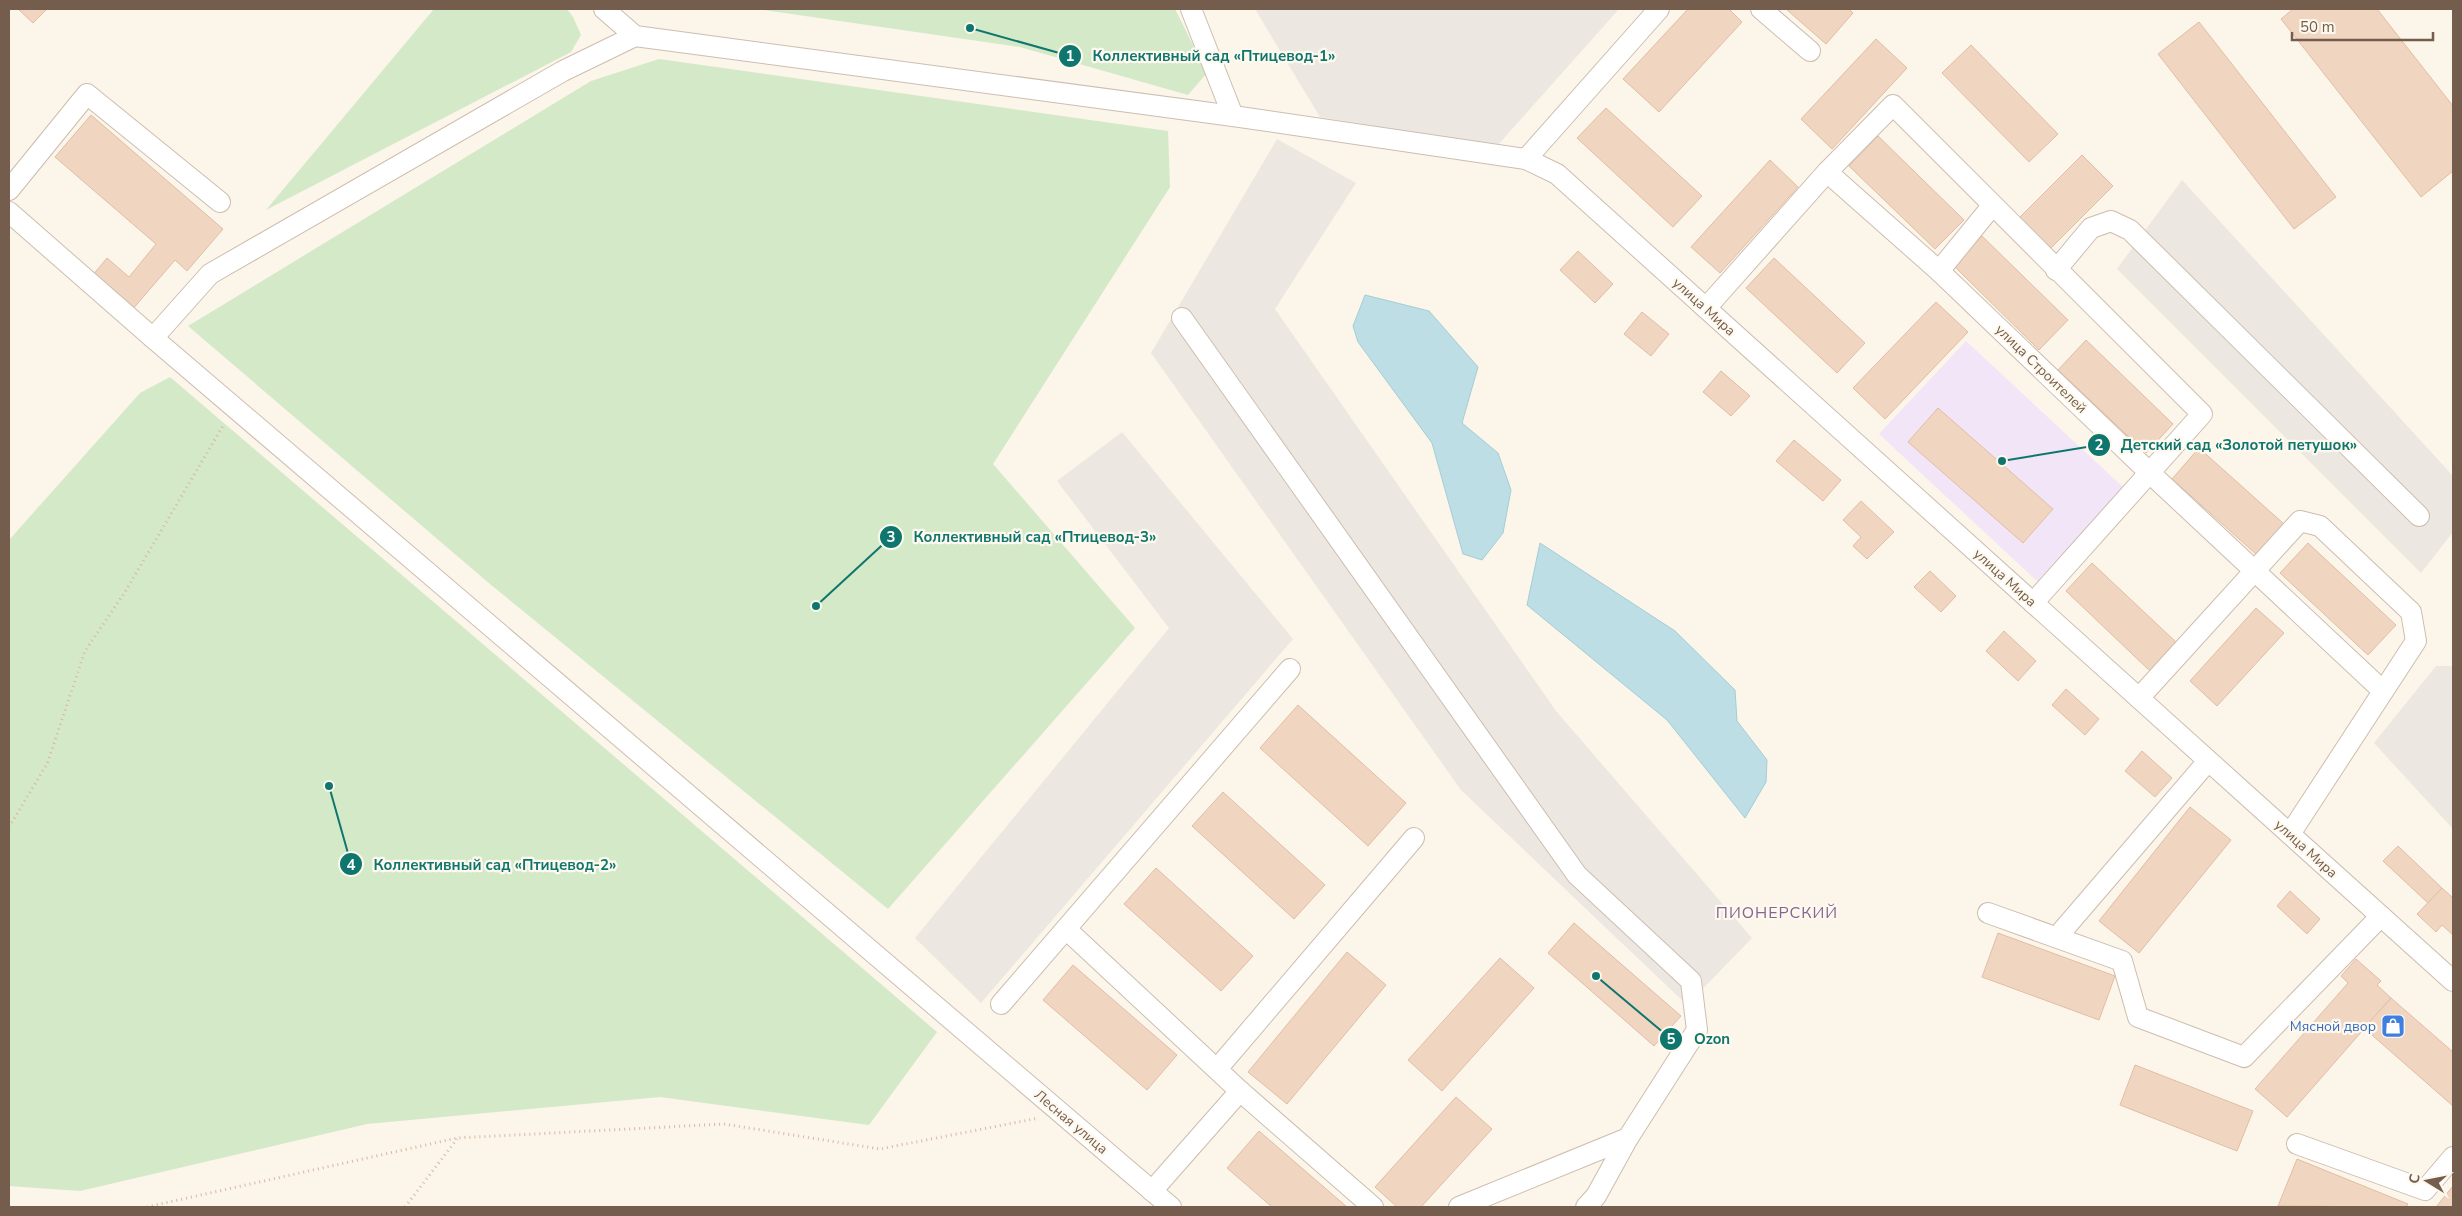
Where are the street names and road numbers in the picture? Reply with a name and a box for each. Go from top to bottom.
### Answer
street label: улица Мира [1668,274,1740,340]
street label: улица Строителей [1991,320,2091,418]
street label: улица Мира [1969,545,2041,611]
street label: улица Мира [2270,816,2342,882]
street label: Лесная улица [1030,1086,1112,1158]

